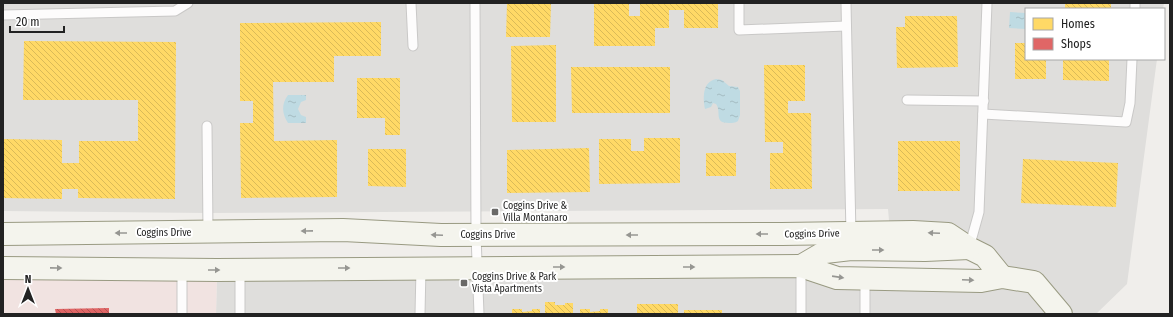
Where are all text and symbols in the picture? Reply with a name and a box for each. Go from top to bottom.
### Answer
scale bar [10,8,64,34]
legend [1025,8,1165,60]
text: 20 m [16,15,40,29]
text: Homes [1061,17,1095,31]
text: Shops [1061,37,1091,51]
place label: Coggins Drive & Villa Montanaro [503,200,567,224]
marker: Coggins Drive & Villa Montanaro [490,207,500,217]
street label: Coggins Drive [136,227,192,239]
one-way arrow [300,228,313,234]
street label: Coggins Drive [784,228,840,240]
street label: Coggins Drive [460,229,516,241]
one-way arrow [114,230,127,236]
one-way arrow [927,230,940,236]
one-way arrow [431,231,443,238]
one-way arrow [755,231,768,237]
one-way arrow [625,232,638,238]
one-way arrow [872,246,884,253]
one-way arrow [553,264,566,270]
one-way arrow [683,264,696,270]
one-way arrow [50,265,63,271]
one-way arrow [338,265,351,271]
one-way arrow [208,266,220,273]
north arrow [8,269,48,309]
place label: Coggins Drive & Park Vista Apartments [472,271,557,295]
text: N [25,273,31,286]
one-way arrow [832,274,844,280]
one-way arrow [962,277,974,284]
marker: Coggins Drive & Park Vista Apartments [459,278,469,288]

